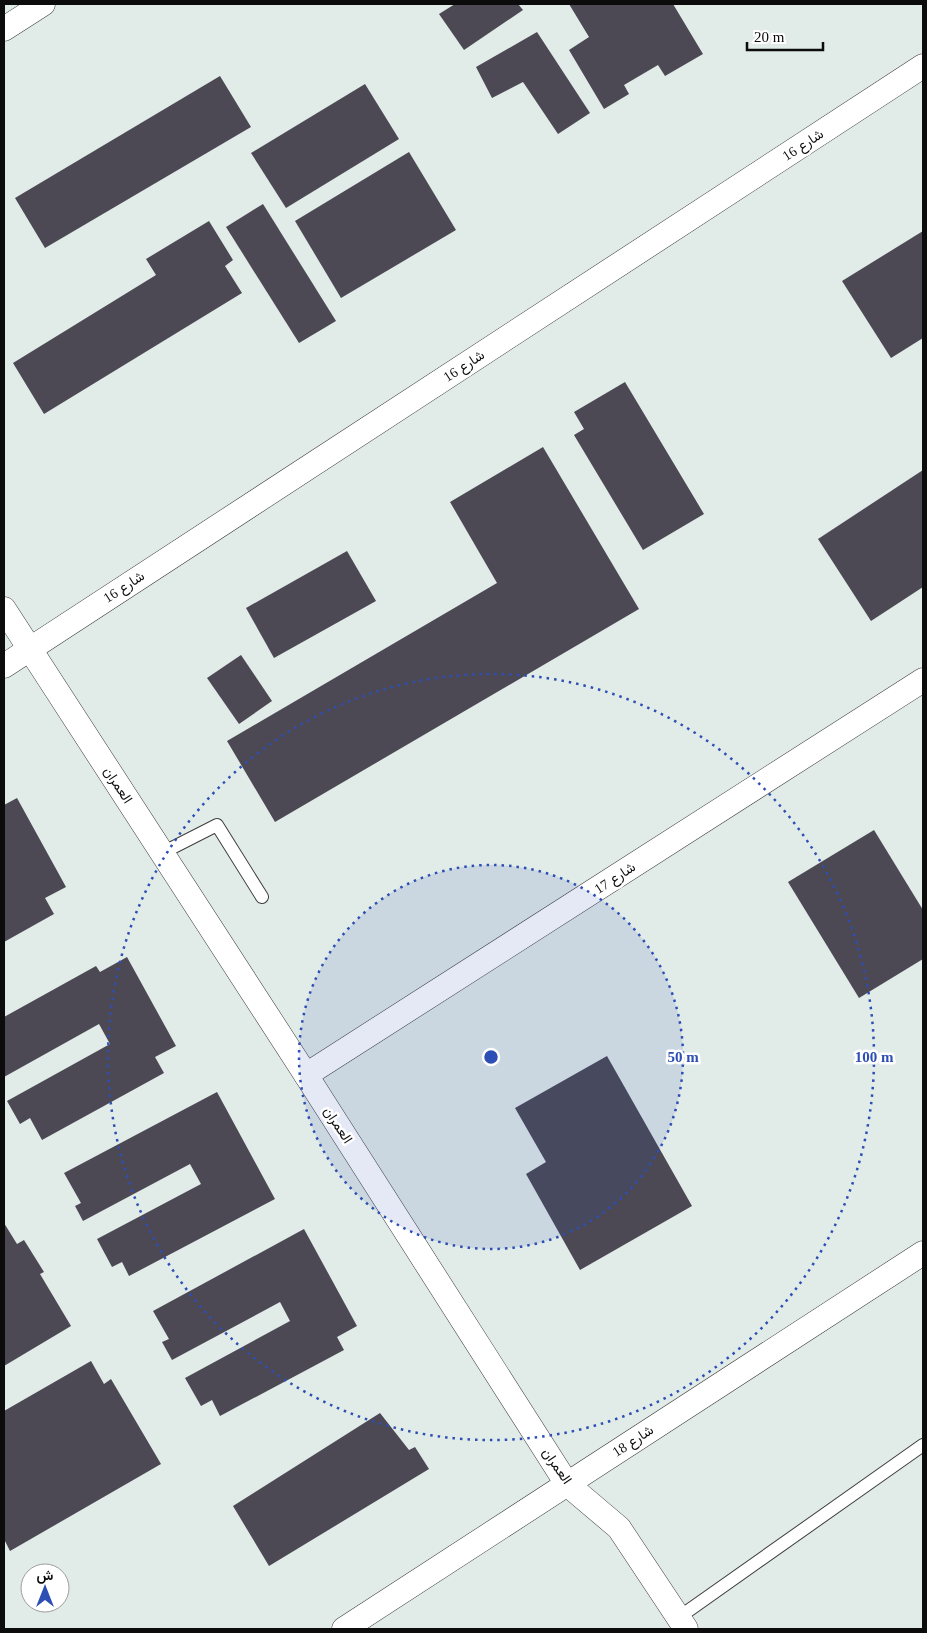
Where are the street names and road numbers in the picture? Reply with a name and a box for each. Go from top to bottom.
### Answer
street label: شارع 16 [780,126,828,166]
street label: شارع 16 [441,347,489,387]
street label: شارع 16 [101,568,149,608]
street label: العمران [100,764,135,807]
street label: شارع 17 [592,859,640,899]
street label: العمران [320,1104,355,1147]
street label: شارع 18 [610,1422,658,1462]
street label: العمران [538,1445,575,1487]

